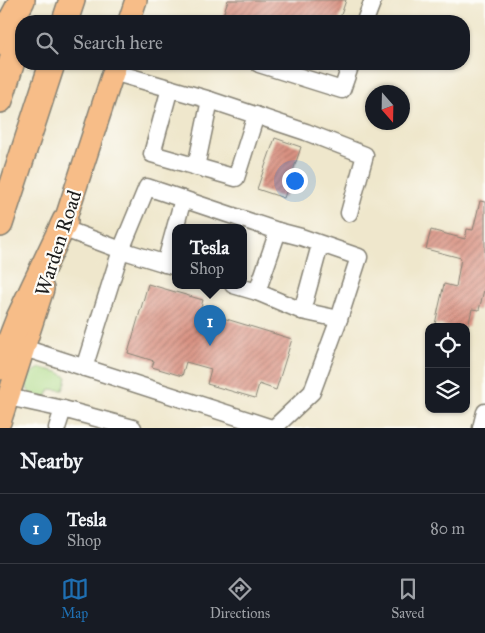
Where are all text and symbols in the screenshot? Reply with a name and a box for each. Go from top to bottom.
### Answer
search box [15,15,470,70]
icon: search [33,29,61,57]
text: Search here [73,31,163,54]
north arrow [365,85,410,130]
your location [282,168,308,194]
street label: Warden Road [30,187,86,299]
popup [172,224,247,289]
text: Tesla [190,236,229,259]
text: Shop [190,259,224,278]
pin: 1 [194,305,226,346]
map controls [425,323,470,413]
button: locate [425,323,470,368]
button: layers [425,368,470,413]
text: Nearby [20,448,83,474]
text: Tesla [67,508,106,531]
text: 1 [33,519,39,538]
text: 80 m [430,519,465,538]
text: Shop [67,531,101,550]
tab: Map [61,575,89,622]
tab: Directions [210,575,270,622]
tab: Saved [391,575,424,622]

